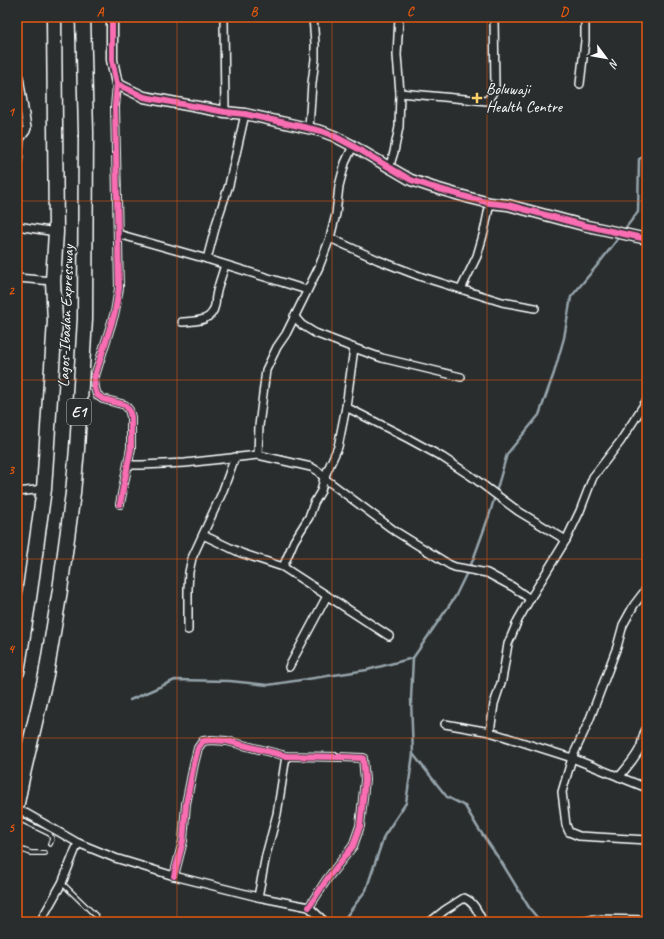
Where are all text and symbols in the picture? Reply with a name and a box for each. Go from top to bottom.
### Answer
text: A [97,4,105,20]
text: B [251,4,259,20]
text: C [407,4,415,20]
text: D [560,4,569,20]
north arrow [586,38,626,78]
text: N [606,57,622,72]
place label: Boluwaji Health Centre [486,79,564,117]
marker: Boluwaji Health Centre [471,92,483,104]
text: 1 [8,104,16,120]
street label: Lagos-Ibadan Expressway [54,243,79,387]
text: 2 [8,283,15,299]
road number: E1 [67,399,91,425]
text: 3 [8,462,15,478]
text: 4 [8,641,16,657]
text: 5 [8,820,15,836]

